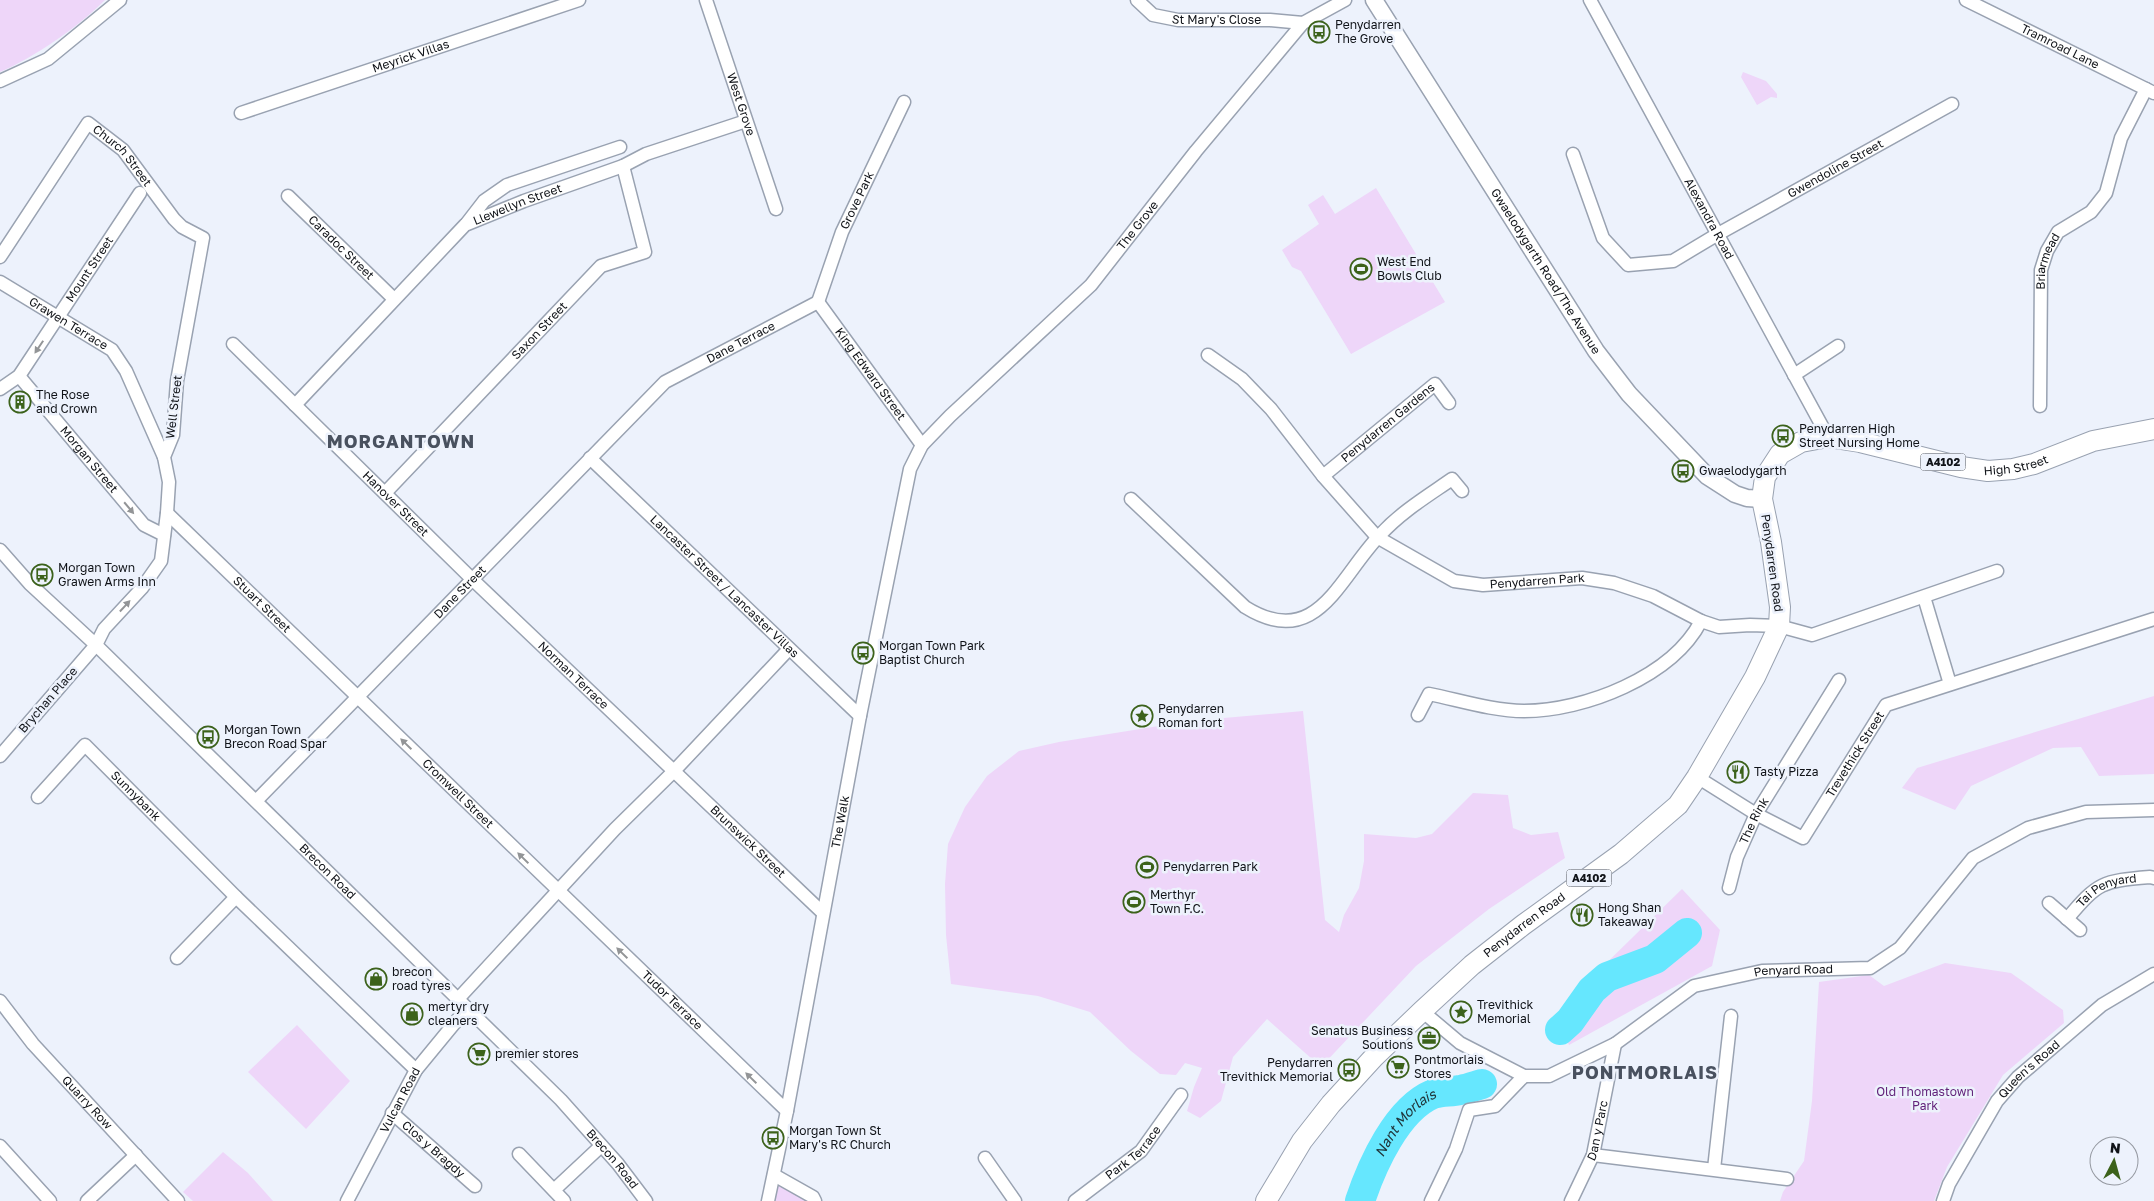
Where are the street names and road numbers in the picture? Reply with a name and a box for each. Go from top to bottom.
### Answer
street label: St Mary's Close [1171,11,1261,27]
street label: Tramroad Lane [2019,20,2102,72]
street label: Meyrick Villas [370,36,451,76]
street label: West Grove [724,71,759,138]
street label: Church Street [90,121,155,189]
street label: Gwendoline Street [1785,136,1886,201]
street label: Grove Park [836,169,877,232]
street label: Alexandra Road [1681,175,1738,262]
street label: Llewellyn Street [471,180,564,228]
street label: Gwaelodygarth Road/The Avenue [1488,185,1604,357]
street label: The Grove [1113,198,1161,253]
street label: Caradoc Street [305,212,378,283]
street label: Briarmead [2033,230,2063,290]
street label: Mount Street [62,233,116,305]
street label: Grawen Terrace [26,293,111,353]
street label: Saxon Street [508,298,570,362]
street label: Dane Terrace [704,318,777,366]
street label: King Edward Street [832,325,909,423]
street label: Well Street [162,374,185,440]
street label: Penydarren Gardens [1338,379,1438,465]
street label: Morgan Street [57,423,122,496]
street label: High Street [1983,451,2050,478]
road number: A4102 [1920,454,1966,471]
street label: Hanover Street [360,468,432,539]
street label: Lancaster Street / Lancaster Villas [647,512,802,661]
street label: Penydarren Road [1758,513,1787,613]
street label: Dane Street [430,562,489,621]
street label: Penydarren Park [1489,570,1585,591]
street label: Stuart Street [230,573,295,636]
street label: Norman Terrace [535,638,612,712]
street label: Brychan Place [15,664,80,736]
street label: Trevethick Street [1822,708,1887,800]
street label: Cromwell Street [419,755,497,831]
street label: Sunnybank [108,767,164,824]
street label: The Walk [828,794,852,849]
street label: The Rink [1736,794,1772,846]
street label: Brunswick Street [707,802,789,881]
street label: Brecon Road [296,840,359,902]
road number: A4102 [1566,870,1612,886]
street label: Tai Penyard [2073,870,2137,910]
street label: Penydarren Road [1480,889,1568,960]
street label: Penyard Road [1752,961,1833,980]
street label: Tudor Terrace [639,967,706,1033]
street label: Queen's Road [1995,1037,2062,1101]
street label: Vulcan Road [376,1065,423,1135]
street label: Quarry Row [59,1072,116,1132]
street label: Dan y Parc [1583,1099,1611,1163]
street label: Clos y Bragdy [399,1117,469,1181]
street label: Park Terrace [1102,1123,1164,1182]
street label: Brecon Road [583,1126,642,1191]

